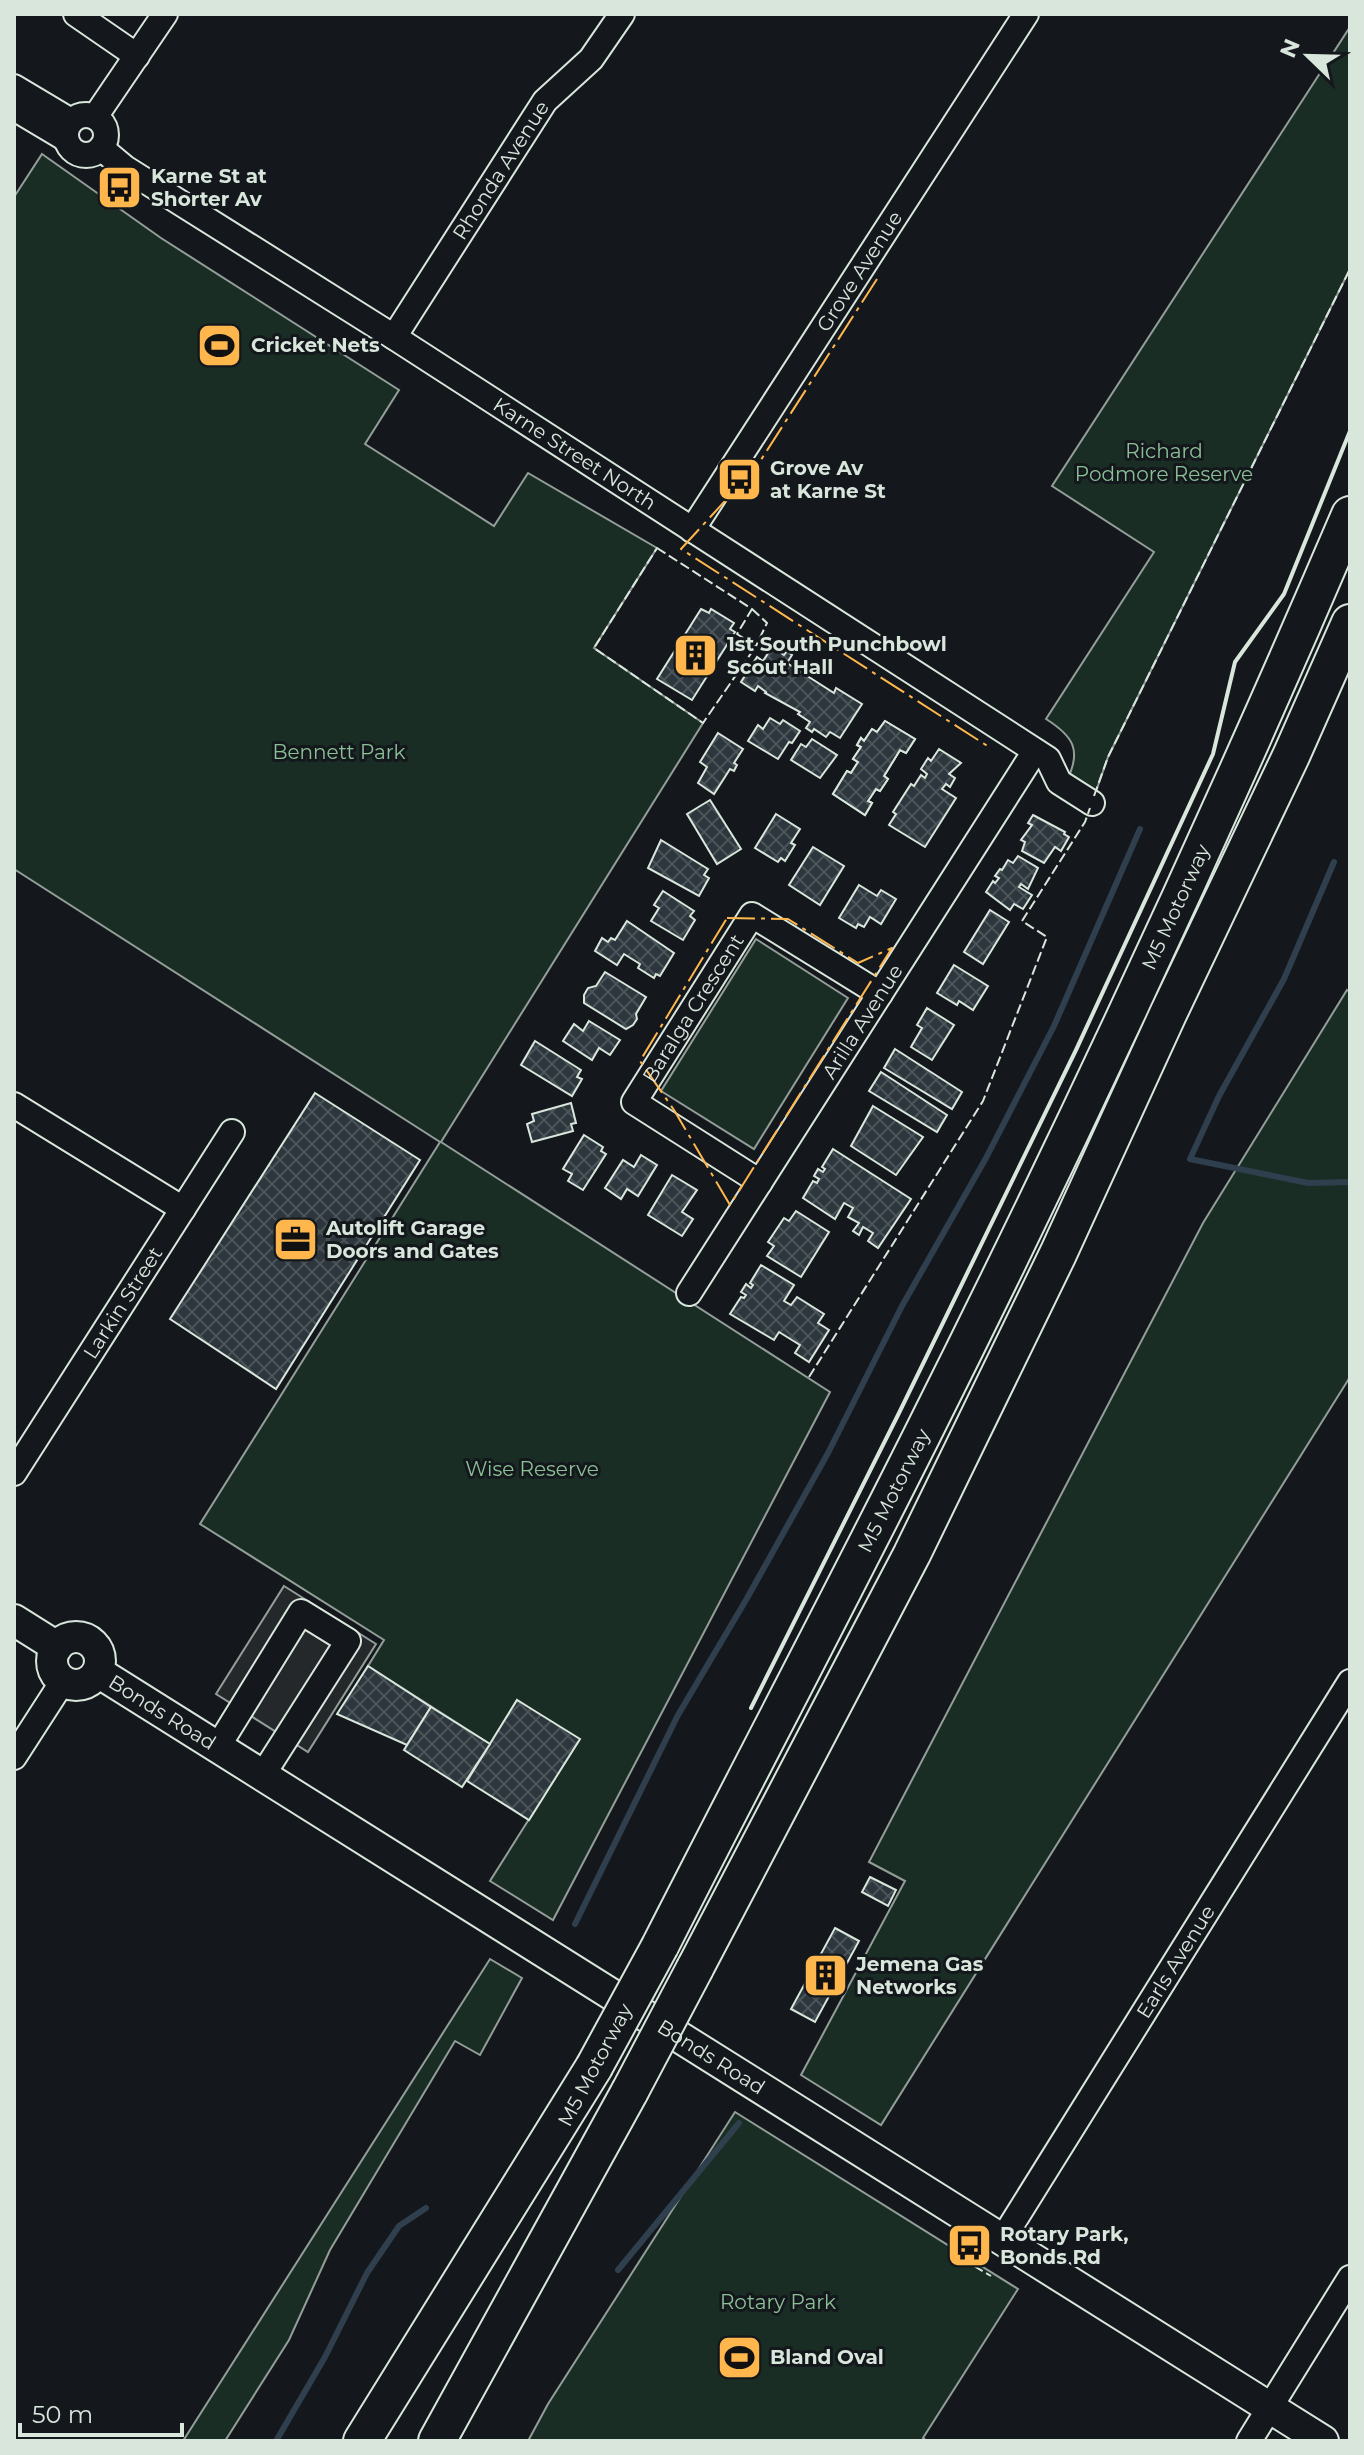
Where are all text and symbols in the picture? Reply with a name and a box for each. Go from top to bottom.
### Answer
north arrow [1268,16,1348,96]
text: N [1274,35,1306,62]
street label: Rhonda Avenue [447,96,554,244]
bus stop icon: Karne St at Shorter Av [96,164,144,212]
place label: Karne St at Shorter Av [151,164,267,211]
street label: Grove Avenue [812,207,907,336]
sports icon: Cricket Nets [196,321,244,369]
place label: Cricket Nets [251,333,380,357]
street label: Karne Street North [489,392,661,515]
park label: Richard Podmore Reserve [1075,439,1253,486]
bus stop icon: Grove Av at Karne St [715,455,763,503]
place label: Grove Av at Karne St [770,456,886,503]
building icon: 1st South Punchbowl Scout Hall [672,631,720,679]
place label: 1st South Punchbowl Scout Hall [727,632,947,679]
park label: Bennett Park [272,740,406,764]
street label: M5 Motorway [1137,840,1215,974]
street label: Baralga Crescent [637,930,749,1087]
street label: Arilla Avenue [817,960,908,1083]
office icon: Autolift Garage Doors and Gates [271,1216,319,1264]
place label: Autolift Garage Doors and Gates [325,1216,499,1263]
street label: Larkin Street [78,1242,167,1363]
street label: M5 Motorway [853,1425,935,1556]
park label: Wise Reserve [465,1457,599,1481]
street label: Bonds Road [104,1670,220,1755]
street label: Earls Avenue [1131,1901,1220,2023]
building icon: Jemena Gas Networks [801,1951,849,1999]
place label: Jemena Gas Networks [855,1952,984,1999]
street label: M5 Motorway [553,1999,637,2130]
street label: Bonds Road [653,2014,769,2100]
bus stop icon: Rotary Park, Bonds Rd [945,2222,993,2270]
place label: Rotary Park, Bonds Rd [1000,2222,1129,2269]
park label: Rotary Park [720,2290,836,2314]
sports icon: Bland Oval [715,2333,763,2381]
place label: Bland Oval [770,2345,884,2369]
scale bar [20,2387,182,2437]
text: 50 m [32,2400,93,2429]

